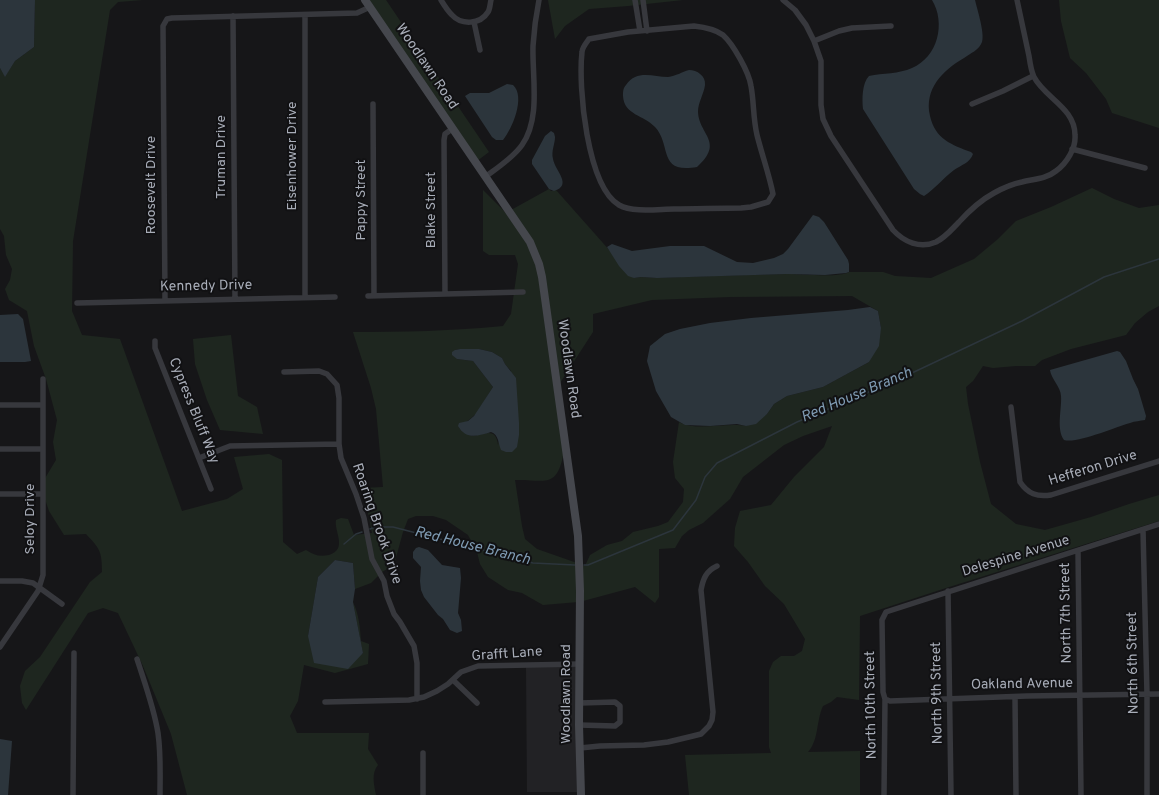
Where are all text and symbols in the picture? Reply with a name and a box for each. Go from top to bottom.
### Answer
street label: Woodlawn Road [391,21,461,113]
street label: Eisenhower Drive [285,101,301,211]
street label: Truman Drive [214,115,230,199]
street label: Roosevelt Drive [144,136,160,234]
street label: Pappy Street [354,159,370,241]
street label: Blake Street [424,172,440,248]
street label: Kennedy Drive [160,278,252,296]
street label: Woodlawn Road [553,318,583,420]
street label: Cypress Bluff Way [164,356,222,466]
water label: Red House Branch [799,365,915,427]
street label: Hefferon Drive [1047,448,1139,490]
street label: Roaring Brook Drive [347,461,405,587]
street label: Seloy Drive [23,484,39,554]
water label: Red House Branch [412,524,532,570]
street label: Delespine Avenue [960,533,1072,581]
street label: North 7th Street [1058,562,1076,664]
street label: North 6th Street [1125,612,1143,714]
street label: North 9th Street [929,642,947,744]
street label: Grafft Lane [471,644,543,666]
street label: Woodlawn Road [559,644,575,744]
street label: North 10th Street [863,651,881,759]
street label: Oakland Avenue [971,676,1073,694]

